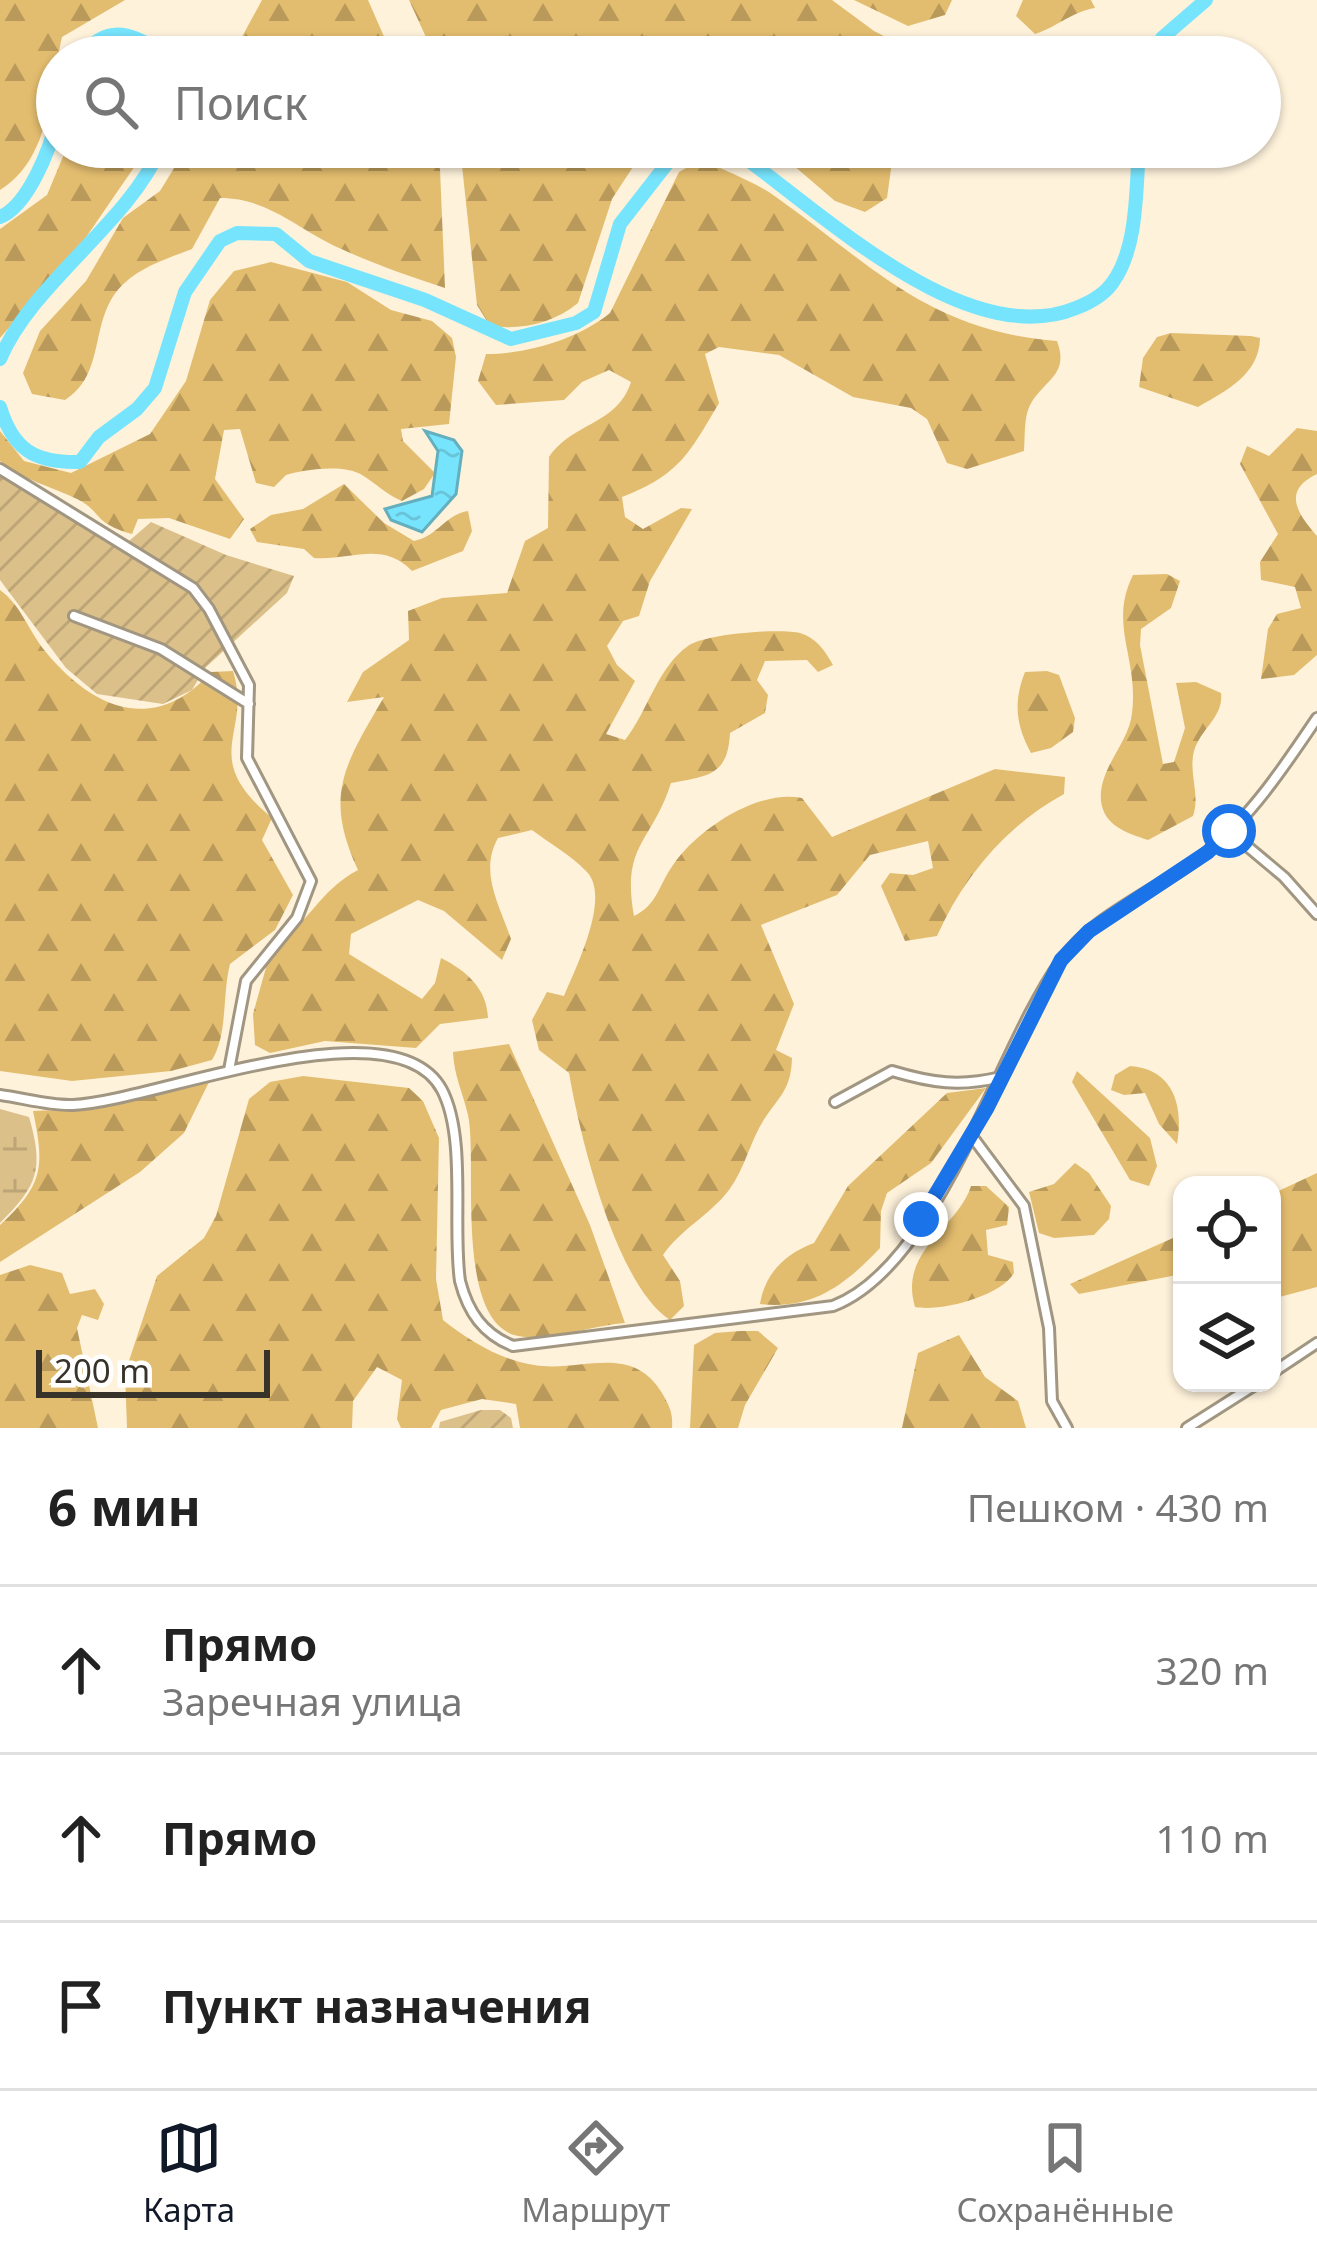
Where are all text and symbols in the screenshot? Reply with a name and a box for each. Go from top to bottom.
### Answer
search box [36,36,1281,168]
icon: search [78,69,144,135]
text: Поиск [174,72,308,133]
route start [1202,804,1256,858]
map controls [1173,1176,1281,1392]
button: locate [1173,1176,1281,1284]
route end [894,1192,948,1246]
button: layers [1173,1284,1281,1392]
scale bar [36,1344,270,1397]
text: 200 m [54,1348,150,1393]
text: 6 мин [48,1471,201,1541]
text: Пешком · 430 m [967,1480,1269,1533]
text: Прямо [162,1613,317,1674]
icon: ahead [48,1637,114,1703]
text: 320 m [1155,1643,1269,1696]
text: Заречная улица [162,1674,463,1727]
icon: ahead [48,1805,114,1871]
text: Прямо [162,1807,317,1868]
text: 110 m [1155,1811,1269,1864]
icon: arrive [48,1973,114,2039]
text: Пункт назначения [162,1975,592,2036]
tab: Карта [143,2115,235,2232]
tab: Маршрут [521,2115,670,2232]
tab: Сохранённые [956,2115,1174,2232]

